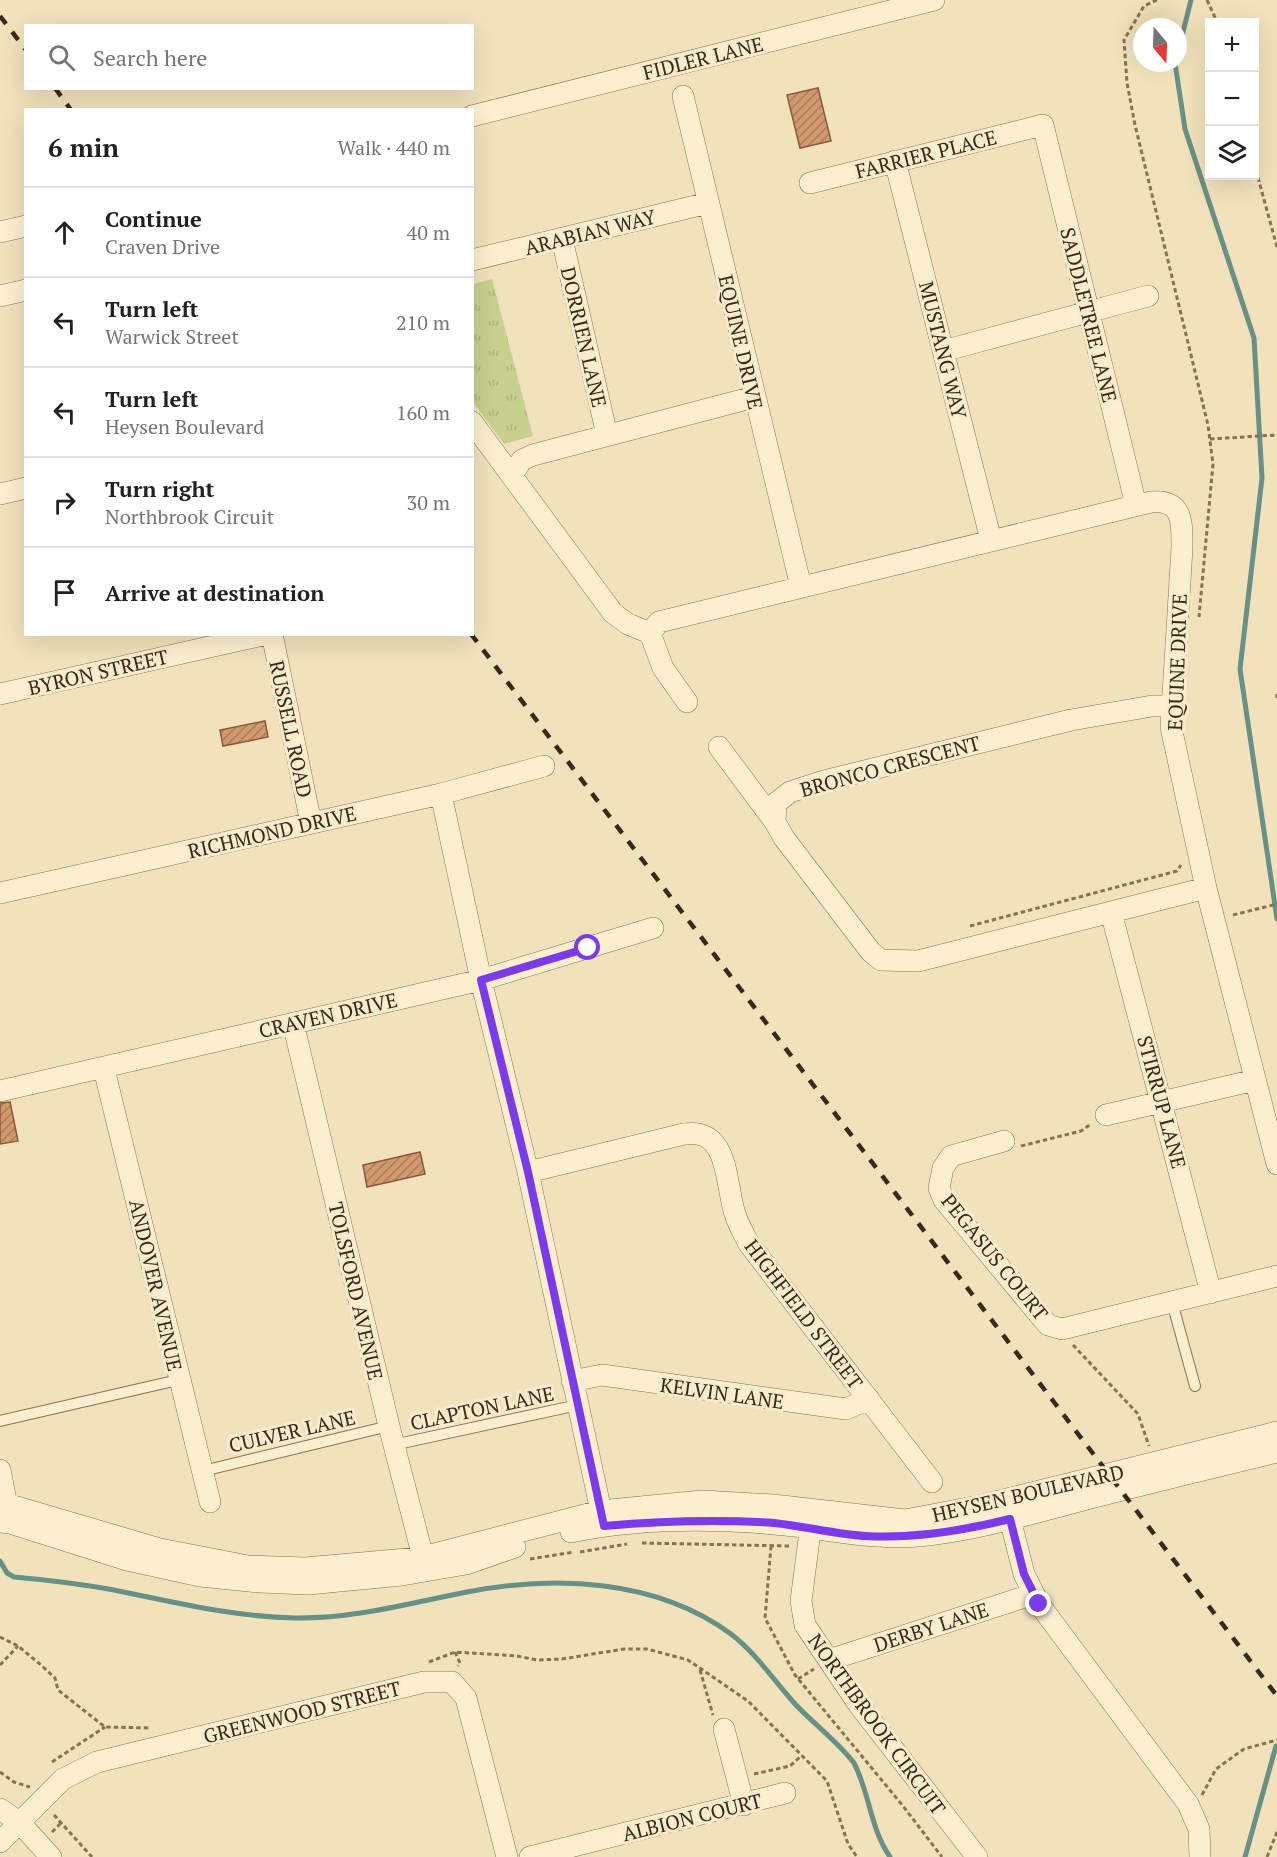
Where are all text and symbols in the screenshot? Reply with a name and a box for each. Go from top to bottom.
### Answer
north arrow [1133,18,1187,72]
map controls [1205,18,1259,180]
button: + [1205,18,1259,72]
search box [24,24,474,90]
street label: FIDLER LANE [640,30,766,86]
icon: search [45,41,78,74]
text: Search here [93,43,207,72]
button: − [1205,72,1259,126]
street label: FARRIER PLACE [852,123,1000,185]
button: layers [1205,126,1259,180]
text: 6 min [48,130,119,164]
text: Walk · 440 m [338,134,450,161]
street label: ARABIAN WAY [522,203,658,261]
text: Continue [105,204,202,233]
icon: ahead [48,216,81,249]
text: 40 m [407,219,450,246]
street label: SADDLETREE LANE [1054,225,1124,405]
text: Craven Drive [105,233,220,260]
street label: DORRIEN LANE [555,264,613,410]
street label: EQUINE DRIVE [712,272,770,412]
street label: MUSTANG WAY [913,278,973,422]
text: Turn left [105,294,198,323]
icon: left [48,306,81,339]
text: 210 m [396,309,450,336]
text: Warwick Street [105,323,239,350]
text: Turn left [105,384,198,413]
icon: left [48,396,81,429]
text: 160 m [396,399,450,426]
text: Heysen Boulevard [105,413,264,440]
text: Turn right [105,474,214,503]
icon: right [48,486,81,519]
text: 30 m [407,489,450,516]
text: Northbrook Circuit [105,503,274,530]
icon: arrive [48,576,81,609]
text: Arrive at destination [105,578,324,607]
street label: EQUINE DRIVE [1161,593,1193,731]
street label: BYRON STREET [25,643,171,701]
street label: RUSSELL ROAD [263,658,319,800]
street label: BRONCO CRESCENT [797,729,983,803]
street label: RICHMOND DRIVE [185,799,359,865]
route start [574,934,600,960]
street label: CRAVEN DRIVE [256,986,400,1044]
street label: STIRRUP LANE [1131,1032,1193,1172]
street label: PEGASUS COURT [936,1188,1054,1326]
street label: ANDOVER AVENUE [123,1196,189,1374]
street label: TOLSFORD AVENUE [322,1199,390,1383]
street label: HIGHFIELD STREET [739,1234,869,1394]
street label: KELVIN LANE [658,1371,786,1415]
street label: CLAPTON LANE [408,1380,556,1436]
street label: CULVER LANE [226,1403,358,1459]
street label: HEYSEN BOULEVARD [929,1458,1127,1528]
route end [1025,1590,1051,1616]
street label: DERBY LANE [870,1596,992,1658]
street label: NORTHBROOK CIRCUIT [802,1628,952,1820]
street label: GREENWOOD STREET [200,1674,404,1750]
street label: ALBION COURT [619,1787,765,1847]

